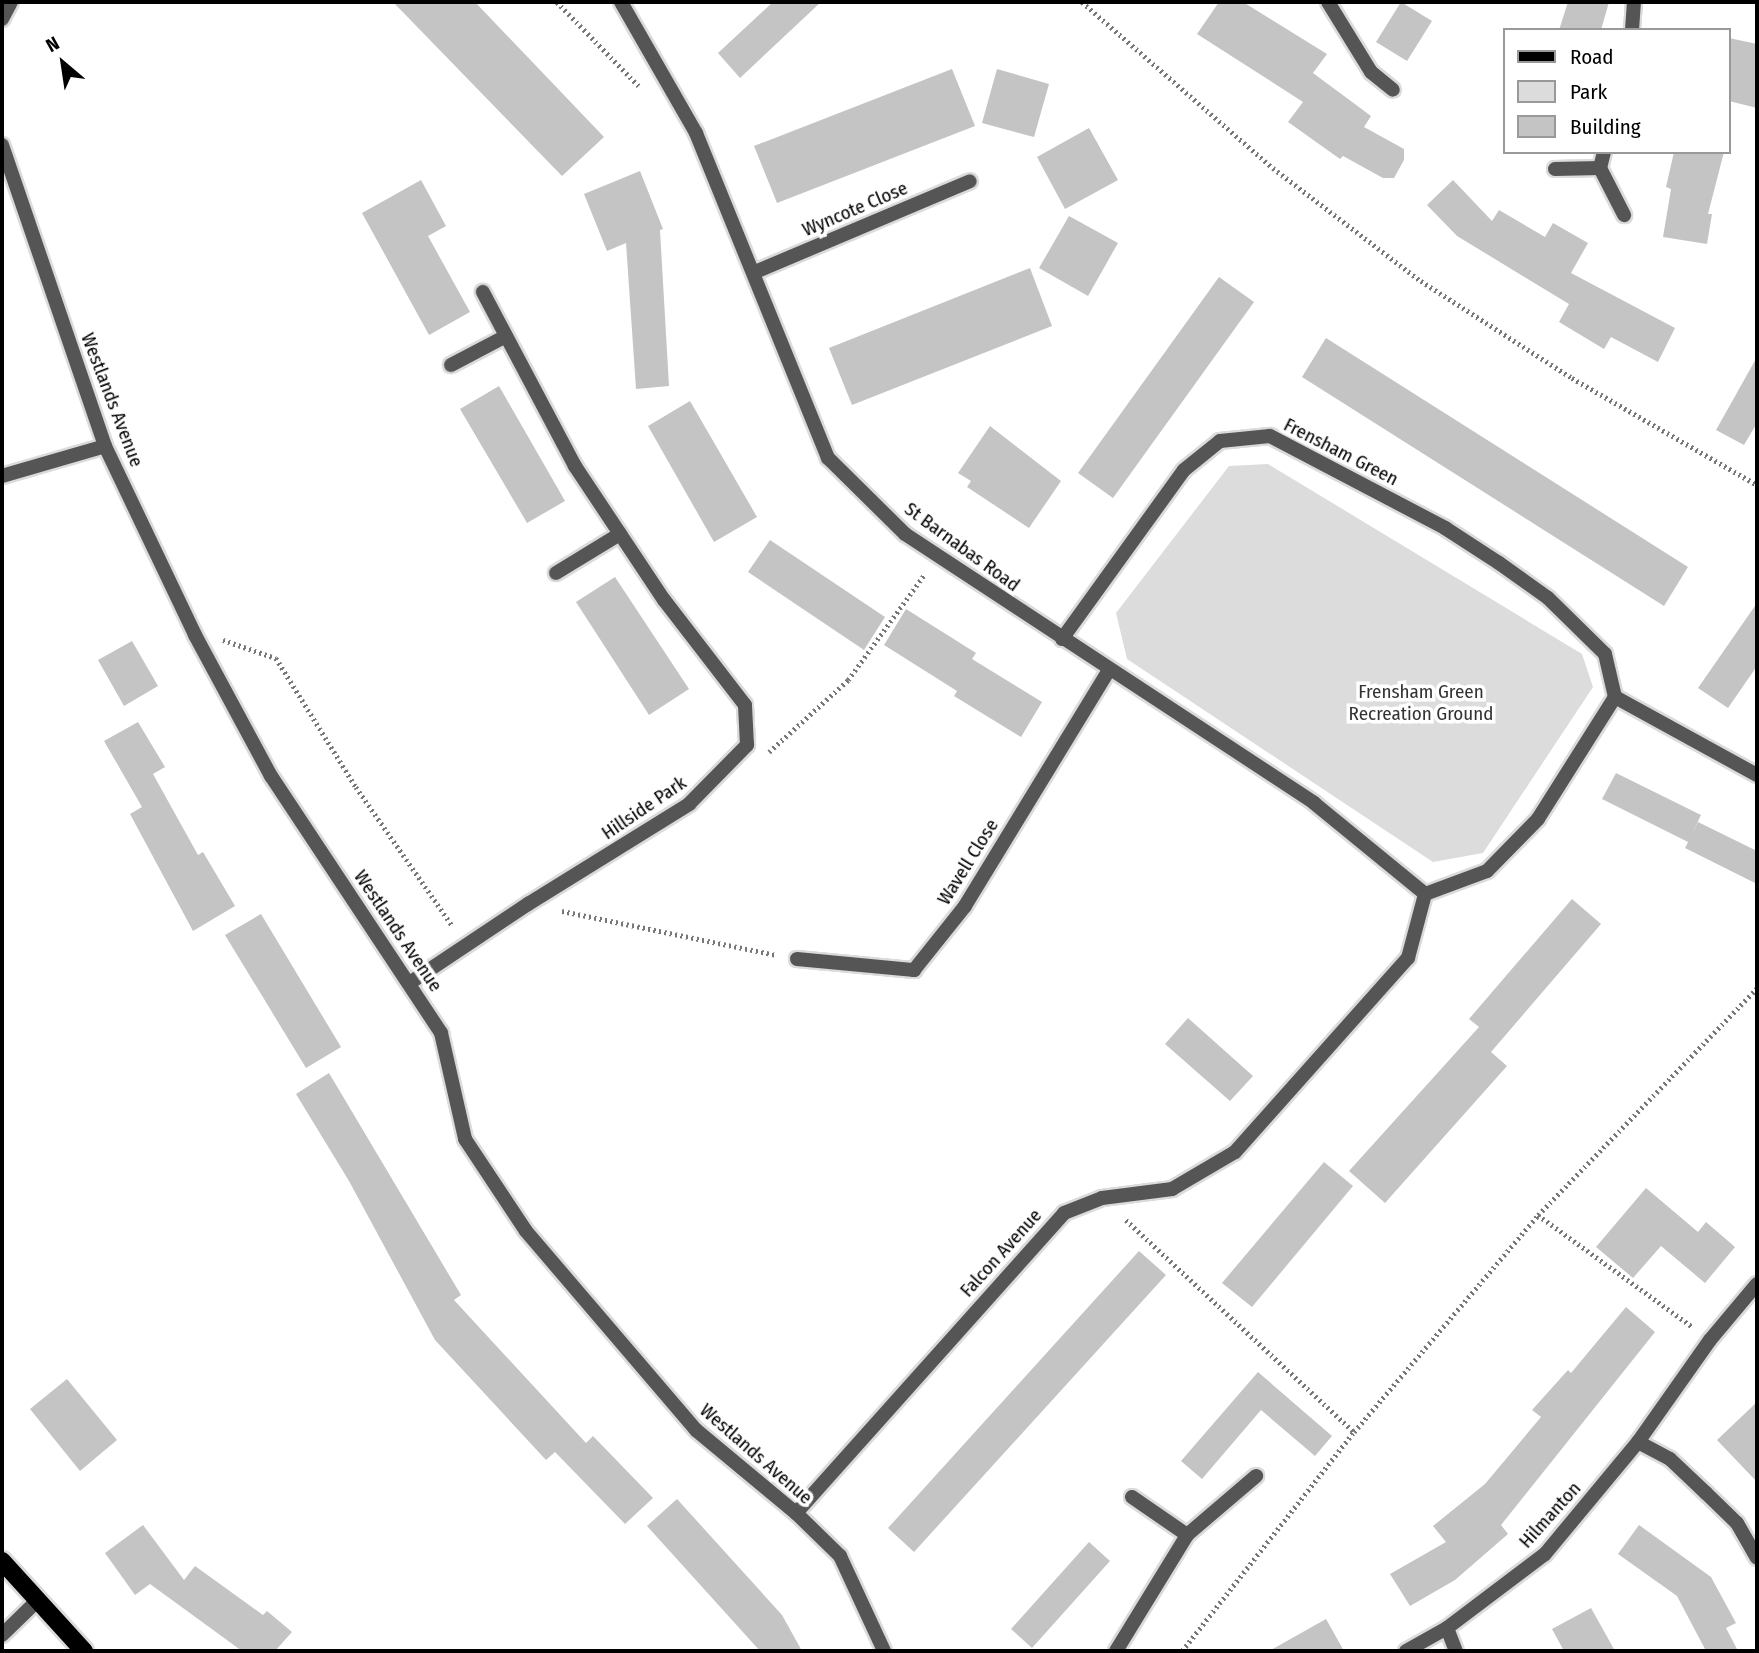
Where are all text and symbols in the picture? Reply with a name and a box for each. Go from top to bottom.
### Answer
north arrow [28,28,98,98]
legend [1504,28,1731,154]
text: N [42,31,63,57]
text: Road [1570,44,1614,70]
text: Park [1570,79,1607,105]
text: Building [1570,114,1641,140]
street label: Wyncote Close [799,177,911,241]
street label: Westlands Avenue [76,330,148,470]
street label: Frensham Green [1280,413,1402,491]
street label: St Barnabas Road [900,498,1024,596]
park label: Frensham Green Recreation Ground [1349,681,1493,725]
street label: Hillside Park [597,771,691,845]
street label: Wavell Close [933,815,1003,909]
street label: Westlands Avenue [349,866,447,996]
street label: Falcon Avenue [956,1204,1046,1302]
street label: Westlands Avenue [695,1399,817,1509]
street label: Hilmanton [1514,1477,1586,1553]

